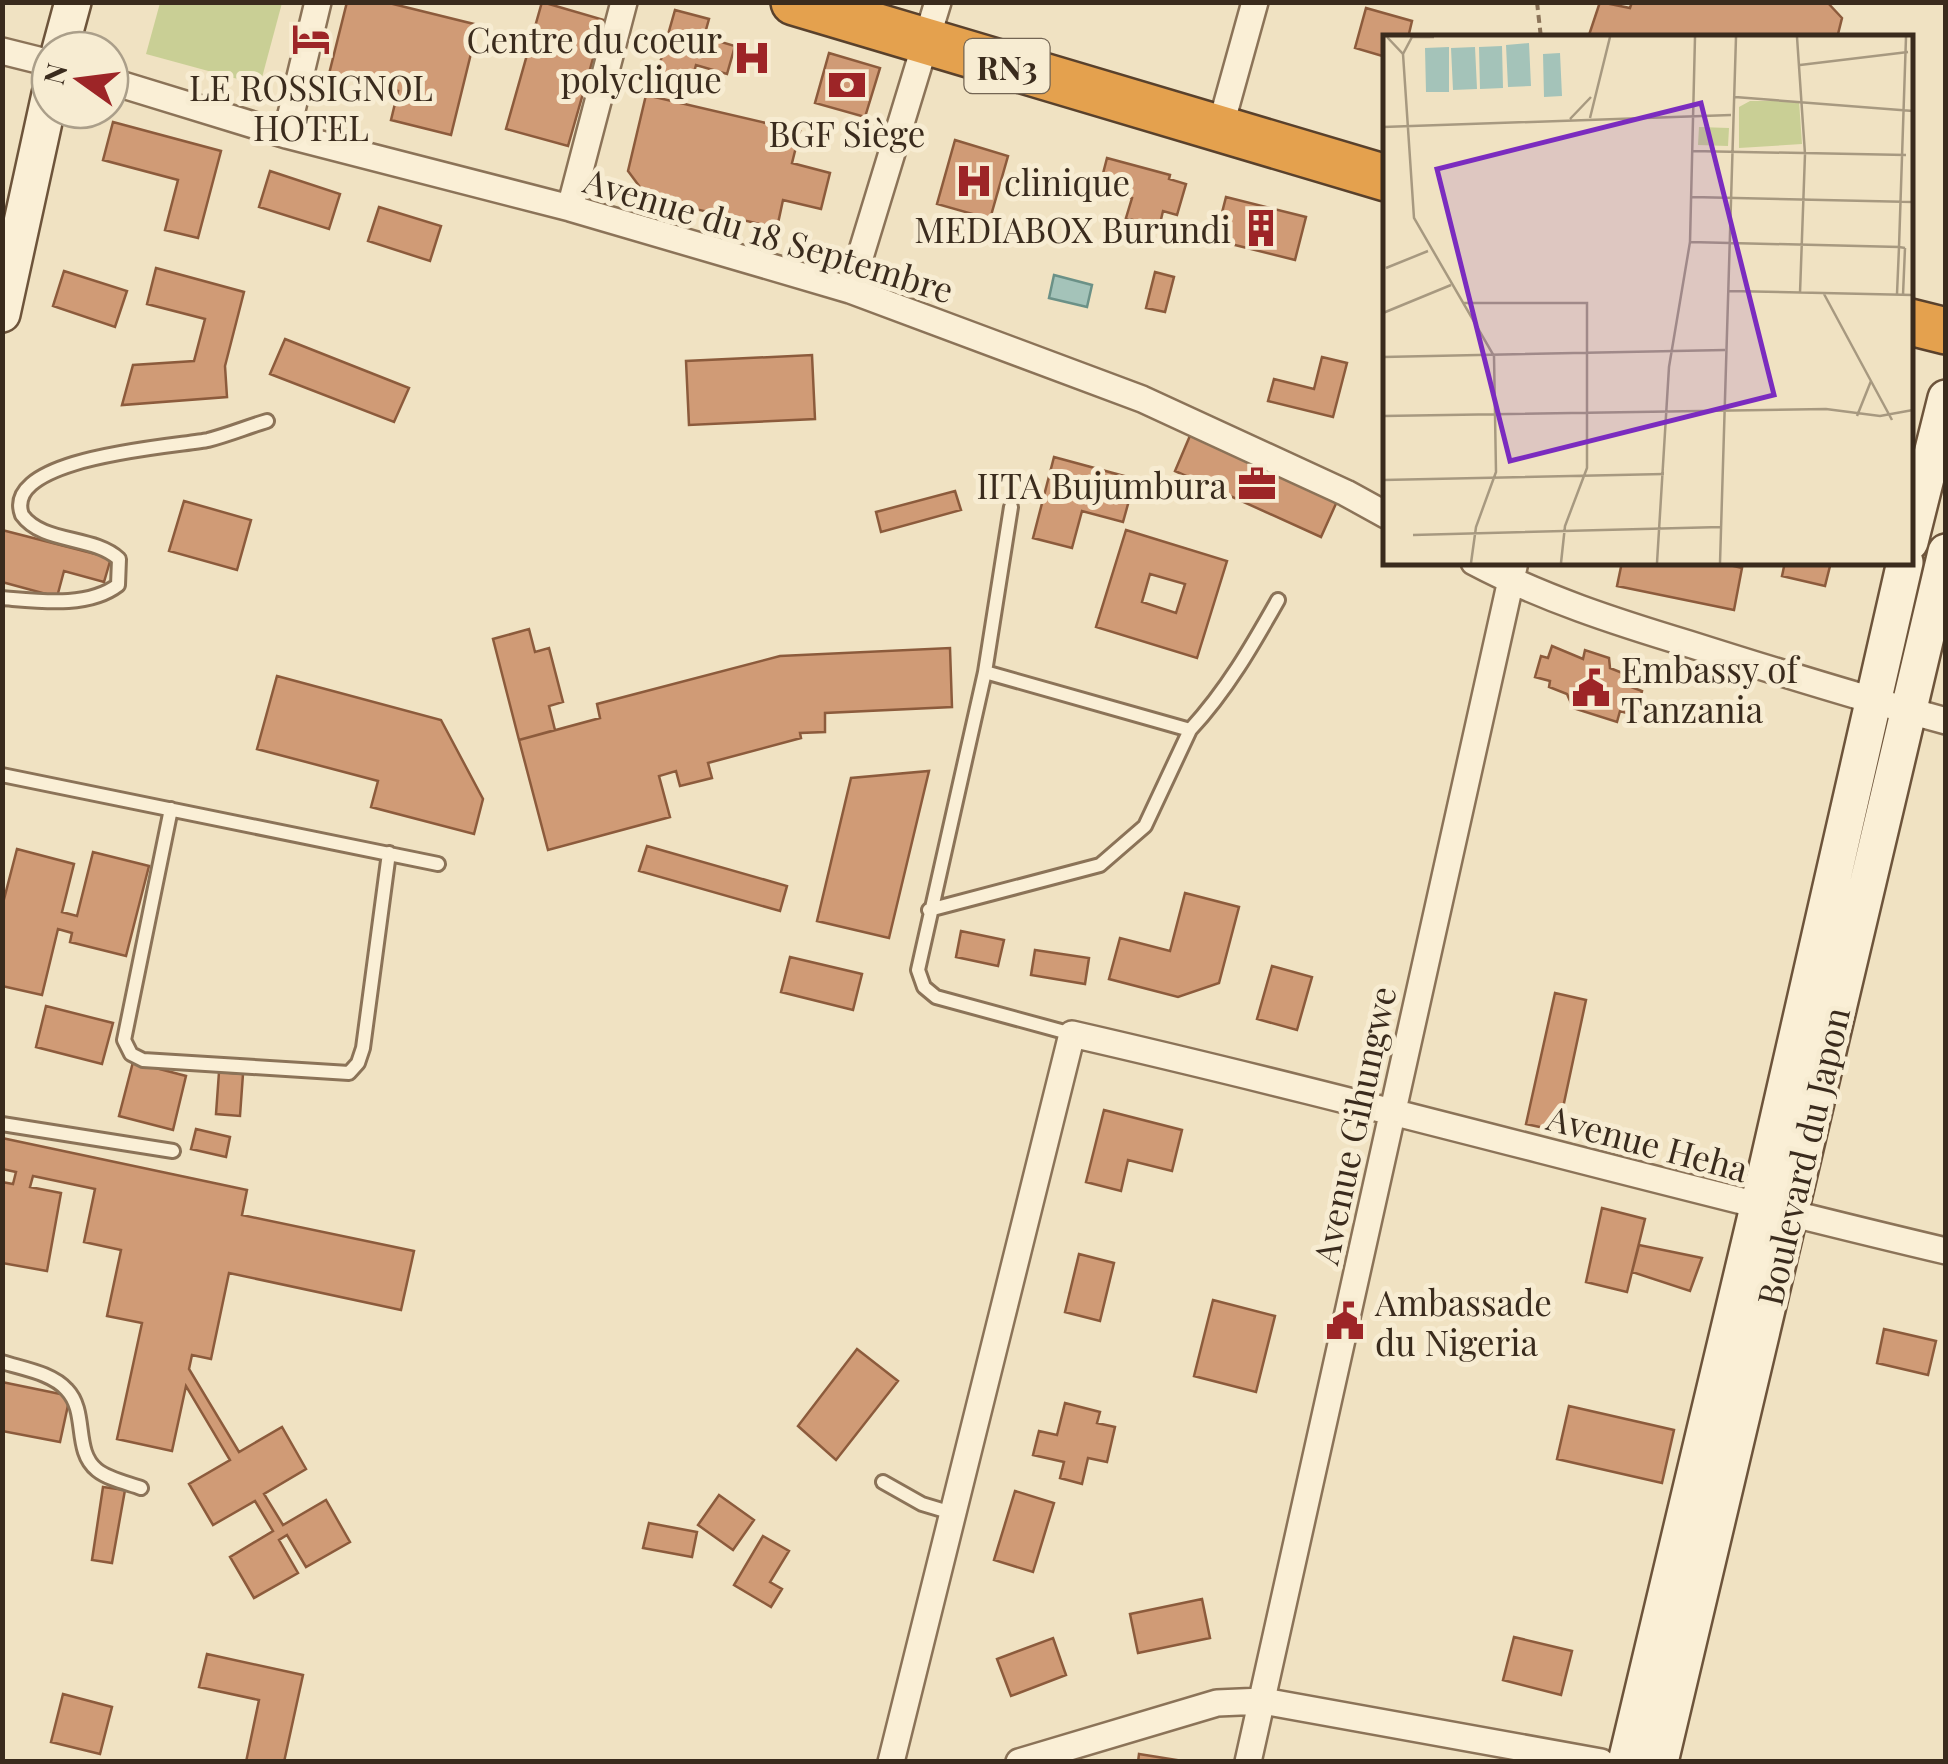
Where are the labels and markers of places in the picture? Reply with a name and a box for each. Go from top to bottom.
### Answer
place label: Centre du coeur polyclique [466,15,722,102]
hotel icon: LE ROSSIGNOL HOTEL [290,18,332,60]
hospital icon: Centre du coeur polyclique [731,37,773,79]
place label: LE ROSSIGNOL HOTEL [189,63,433,150]
bank icon: BGF Siège [826,64,868,106]
place label: BGF Siège [769,109,925,156]
place label: clinique [1004,158,1130,205]
hospital icon: clinique [953,160,995,202]
place label: MEDIABOX Burundi [914,205,1231,252]
building icon: MEDIABOX Burundi [1240,207,1282,249]
place label: IITA Bujumbura [976,461,1228,508]
office icon: IITA Bujumbura [1236,463,1278,505]
place label: Embassy of Tanzania [1621,645,1800,732]
public building icon: Embassy of Tanzania [1570,667,1612,709]
place label: Ambassade du Nigeria [1374,1278,1552,1365]
public building icon: Ambassade du Nigeria [1324,1300,1366,1342]

